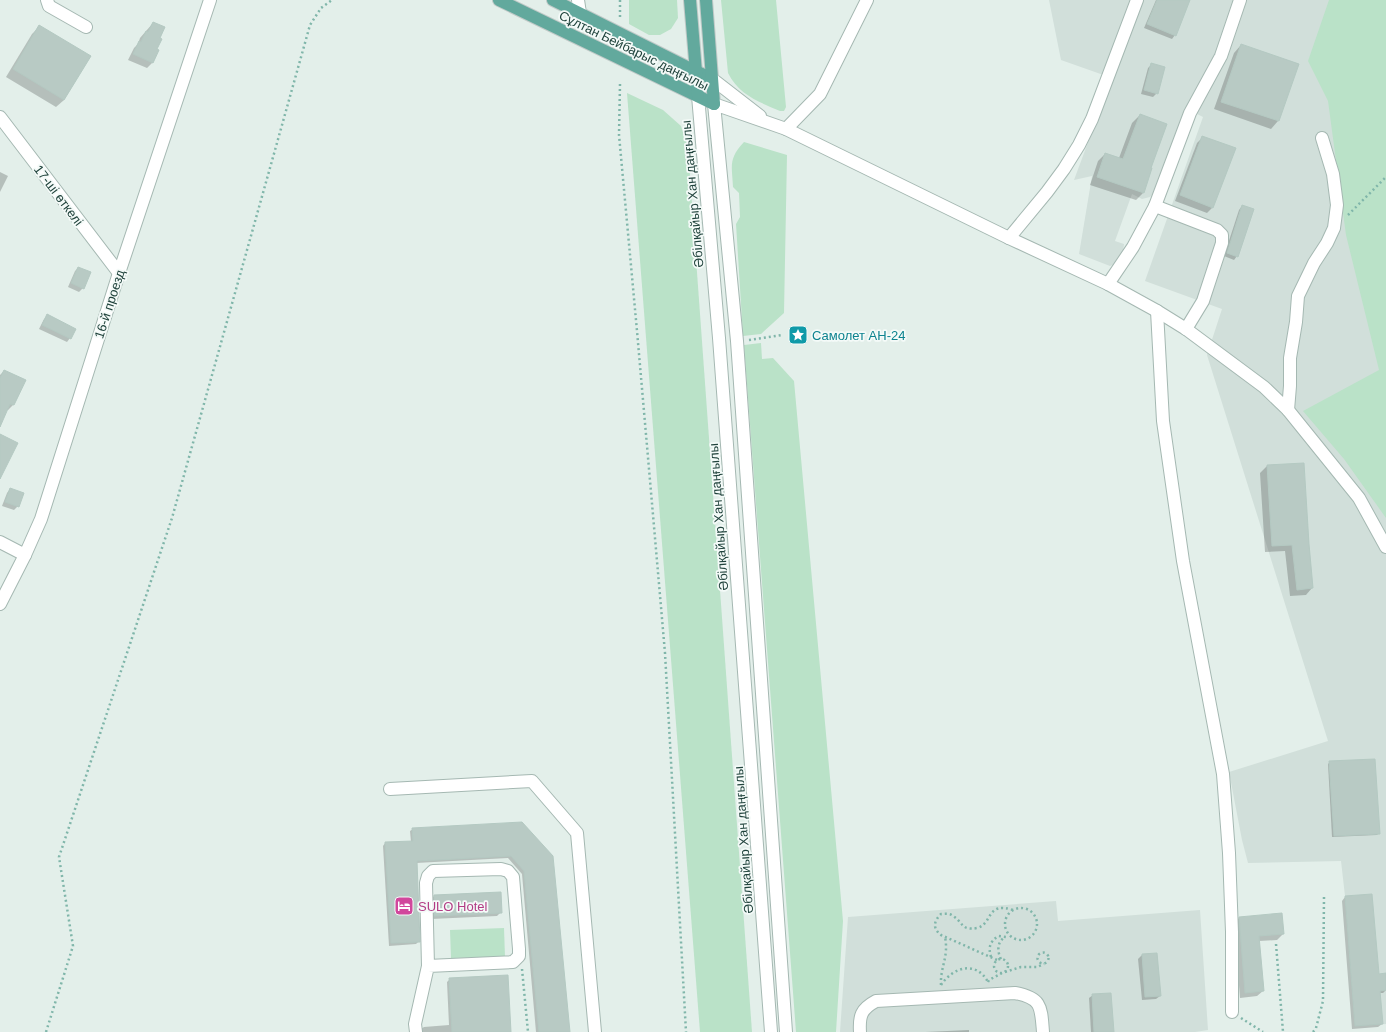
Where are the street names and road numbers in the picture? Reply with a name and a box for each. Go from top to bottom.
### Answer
street label: Сұлтан Бейбарыс даңғылы [557,8,711,93]
street label: Әбілқайыр Хан даңғылы [679,120,706,268]
street label: 17-ші өткелі [31,162,86,229]
street label: 16-й проезд [91,268,128,340]
street label: Әбілқайыр Хан даңғылы [706,443,731,591]
street label: Әбілқайыр Хан даңғылы [731,766,756,914]

